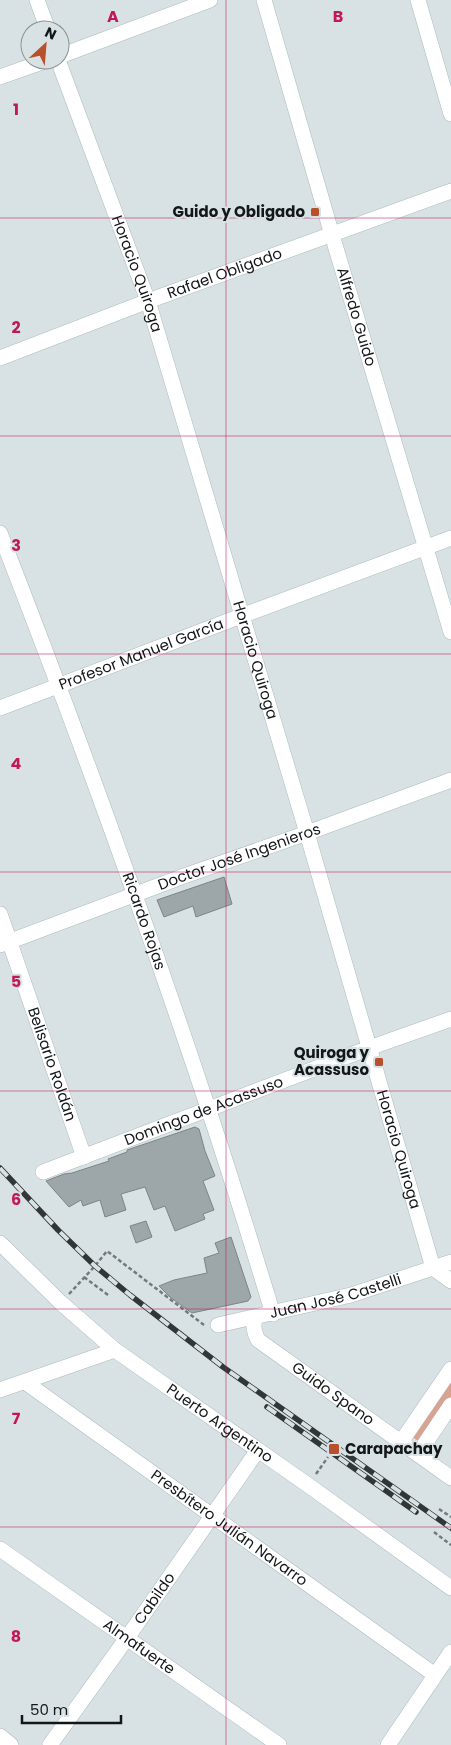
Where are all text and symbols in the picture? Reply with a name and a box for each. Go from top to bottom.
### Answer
text: A [107,5,119,28]
text: B [333,5,343,28]
north arrow [20,20,70,70]
text: N [42,22,60,45]
text: 1 [13,98,19,121]
place label: Guido y Obligado [173,201,305,222]
marker: Guido y Obligado [309,206,321,218]
street label: Horacio Quiroga [107,212,168,335]
street label: Rafael Obligado [164,242,285,303]
street label: Alfredo Guido [332,265,382,369]
text: 2 [11,316,21,339]
text: 3 [11,534,21,557]
street label: Horacio Quiroga [228,598,283,722]
street label: Profesor Manuel García [55,613,226,695]
text: 4 [11,752,22,775]
street label: Doctor José Ingenieros [155,818,324,895]
street label: Ricardo Rojas [118,869,171,973]
text: 5 [11,970,21,993]
street label: Belisario Roldán [23,1004,82,1124]
place label: Quiroga y Acassuso [294,1042,370,1080]
marker: Quiroga y Acassuso [373,1056,385,1068]
street label: Domingo de Acassuso [121,1071,286,1150]
street label: Horacio Quiroga [372,1087,426,1211]
text: 6 [11,1188,21,1211]
street label: Juan José Castelli [268,1268,404,1323]
street label: Guido Spano [288,1356,379,1430]
street label: Puerto Argentino [163,1378,277,1467]
text: 7 [12,1407,21,1430]
place label: Carapachay [345,1438,443,1459]
marker: Carapachay [327,1442,341,1456]
street label: Presbítero Julián Navarro [147,1464,312,1591]
street label: Cabildo [129,1568,180,1628]
street label: Almafuerte [99,1614,180,1679]
text: 8 [11,1625,21,1648]
scale bar [22,1692,121,1724]
text: 50 m [30,1699,68,1720]

